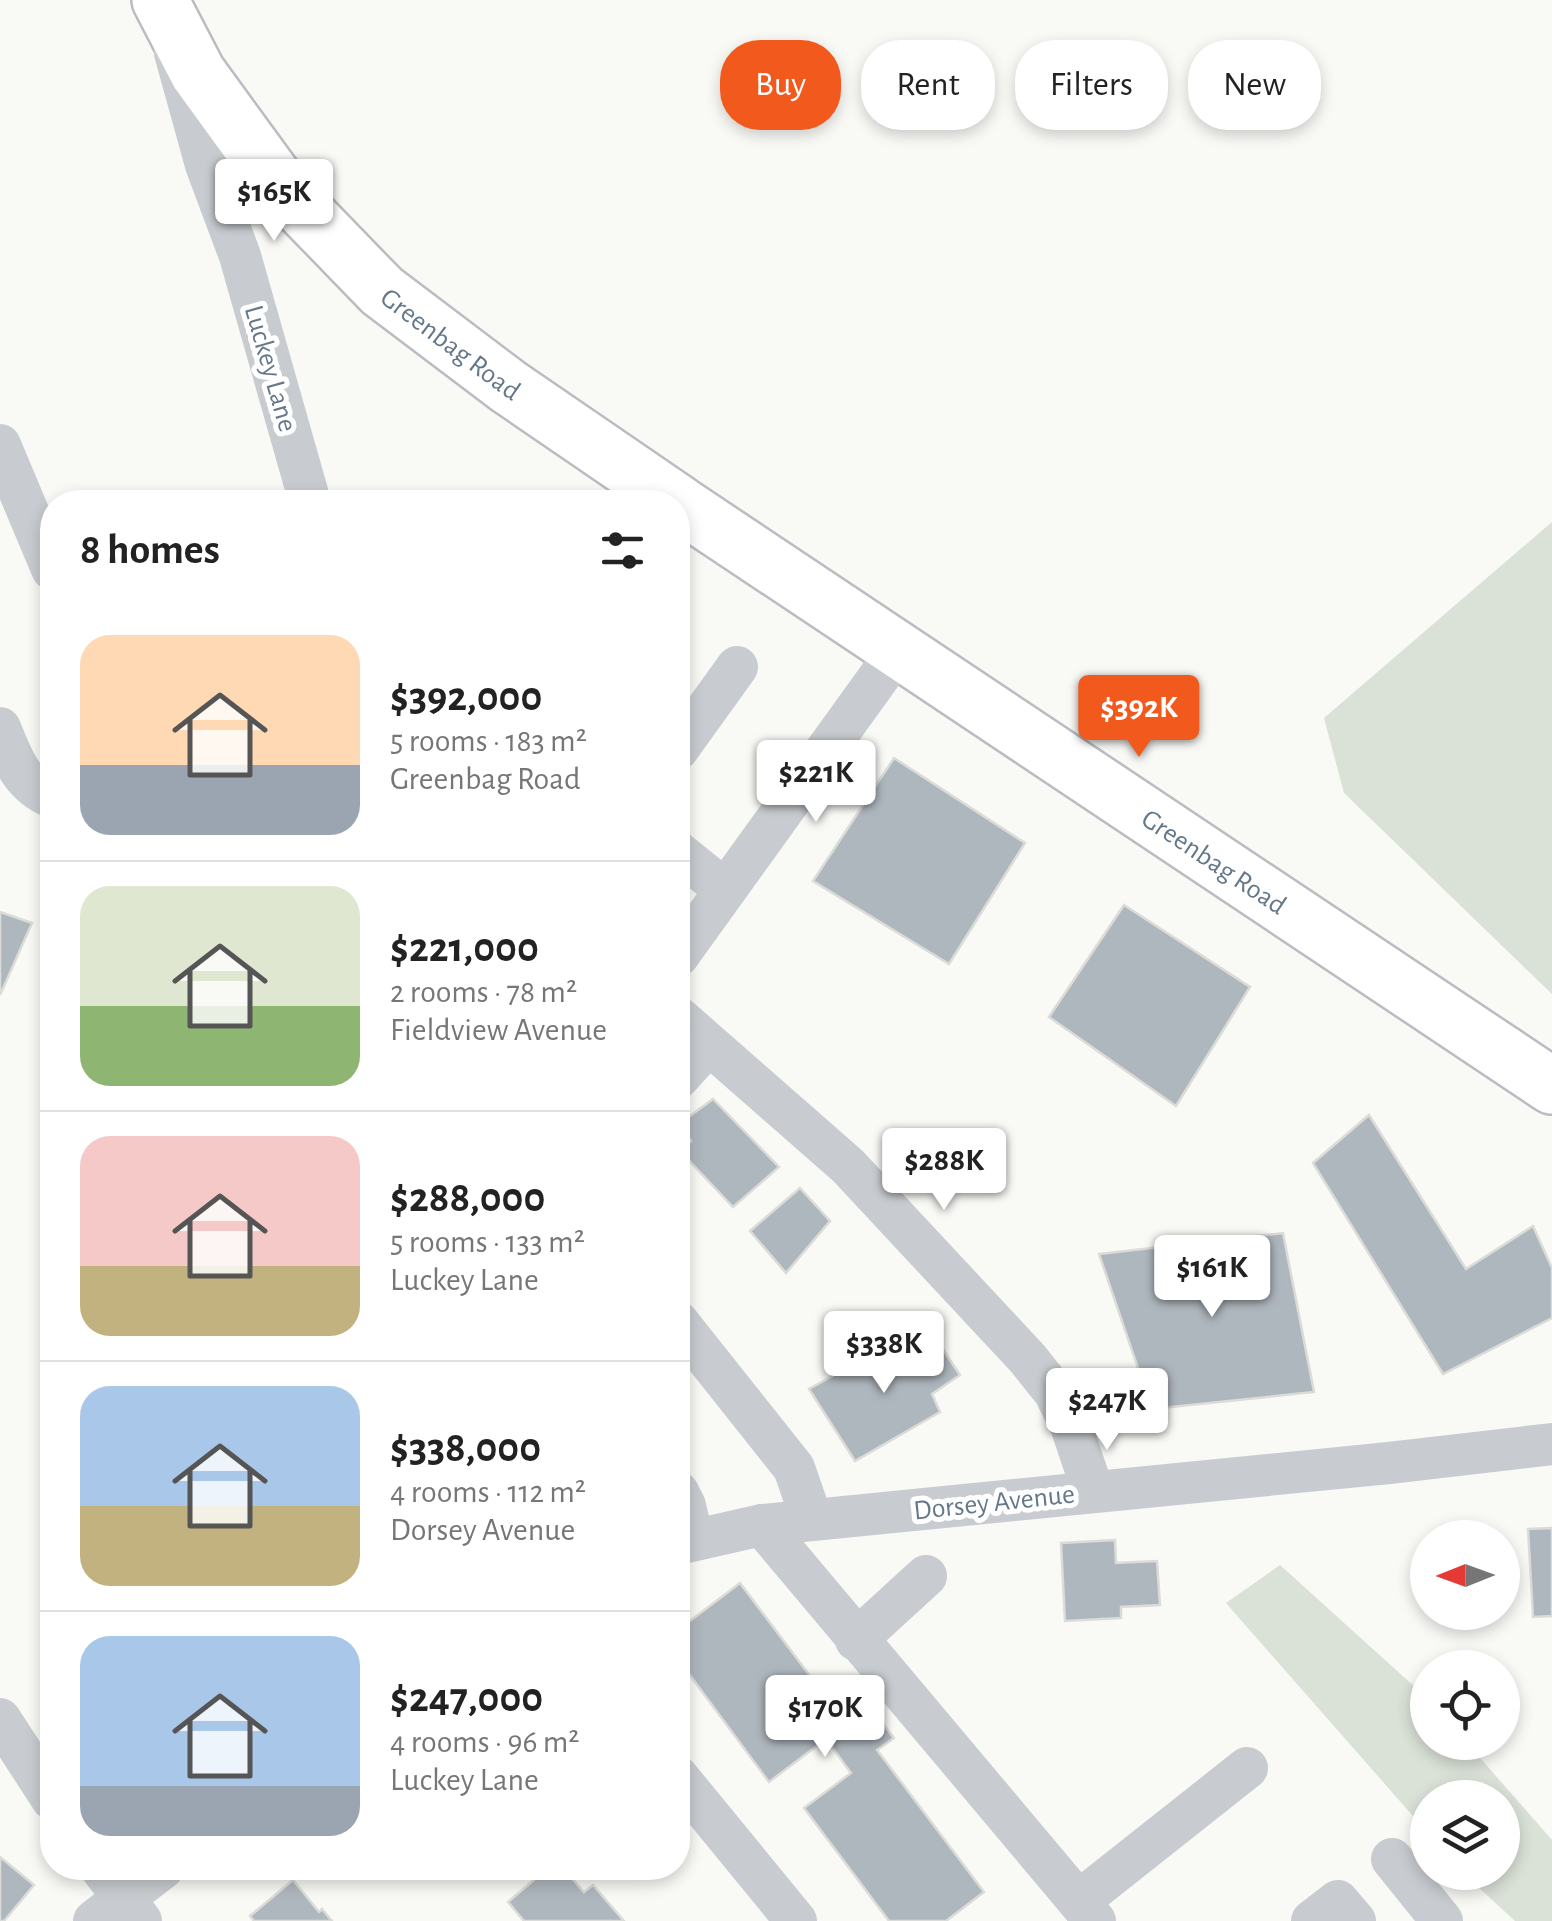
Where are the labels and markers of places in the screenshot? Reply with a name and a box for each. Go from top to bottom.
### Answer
pin: $165K [204,159,344,244]
pin: $392K [1069,675,1209,760]
pin: $221K [746,740,886,825]
pin: $288K [874,1128,1014,1213]
pin: $161K [1142,1235,1282,1320]
pin: $338K [814,1311,954,1396]
pin: $247K [1037,1368,1177,1453]
pin: $170K [755,1675,895,1760]

